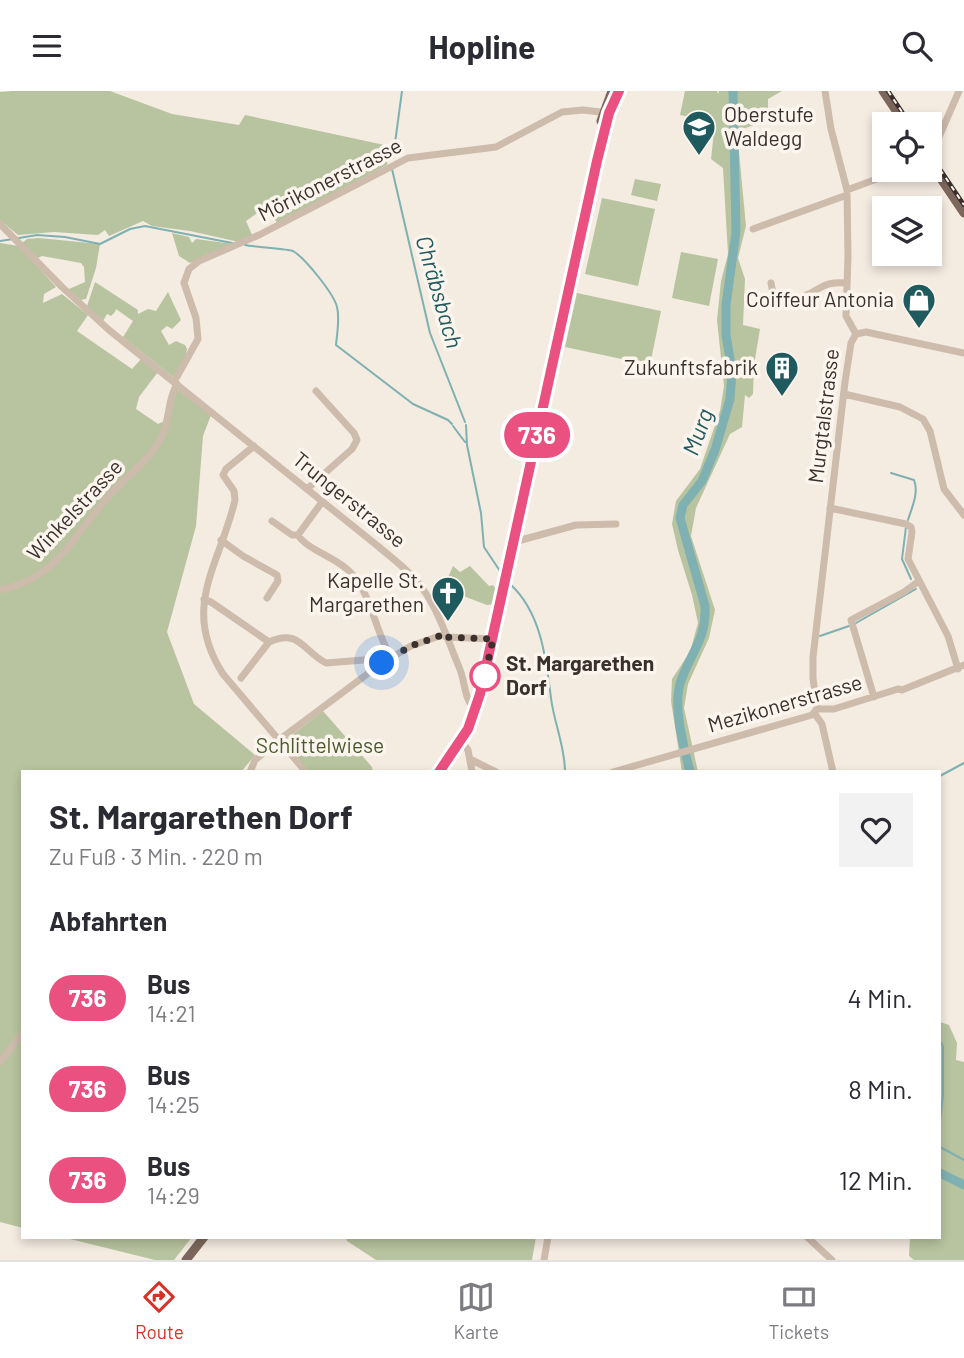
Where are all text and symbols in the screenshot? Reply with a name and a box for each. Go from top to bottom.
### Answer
icon: menu [28,27,66,65]
text: Hopline [429,27,535,65]
icon: search [898,27,936,65]
place label: Oberstufe Waldegg [724,101,814,150]
school or university icon: Oberstufe Waldegg [680,108,718,157]
map controls [872,112,942,266]
button: locate [872,112,942,182]
street label: Mörikonerstrasse [253,132,405,226]
button: layers [872,196,942,266]
water label: Chräbsbach [411,232,469,351]
shop icon: Coiffeur Antonia [900,281,938,330]
place label: Coiffeur Antonia [746,286,894,311]
street label: Murgtalstrasse [802,347,843,484]
building icon: Zukunftsfabrik [763,349,801,398]
place label: Zukunftsfabrik [624,354,758,379]
water label: Murg [676,404,718,459]
line badge: 736 [497,412,577,458]
text: 736 [518,420,556,449]
street label: Trungerstrasse [288,446,412,552]
street label: Winkelstrasse [21,454,127,564]
place label: Kapelle St. Margarethen [309,567,424,616]
church icon: Kapelle St. Margarethen [429,574,467,623]
your location [364,645,399,680]
place label: St. Margarethen Dorf [506,650,654,699]
marker: St. Margarethen Dorf [470,661,500,691]
street label: Mezikonerstrasse [704,669,865,737]
park label: Schlittelwiese [256,732,384,757]
button: heart [839,793,913,867]
text: St. Margarethen Dorf [49,796,353,836]
text: Zu Fuß · 3 Min. · 220 m [49,842,263,870]
text: Abfahrten [49,905,167,936]
text: Bus [147,968,190,999]
text: 4 Min. [848,982,913,1013]
text: 736 [69,983,106,1012]
text: 14:21 [147,999,196,1027]
text: Bus [147,1059,190,1090]
text: 8 Min. [848,1073,913,1104]
text: 736 [69,1074,106,1103]
text: 14:25 [147,1090,200,1118]
text: Bus [147,1150,190,1181]
text: 12 Min. [839,1164,913,1195]
text: 736 [69,1165,106,1194]
text: 14:29 [147,1181,200,1209]
tab: Route [135,1278,184,1343]
tab: Karte [454,1278,499,1343]
tab: Tickets [769,1278,829,1343]

